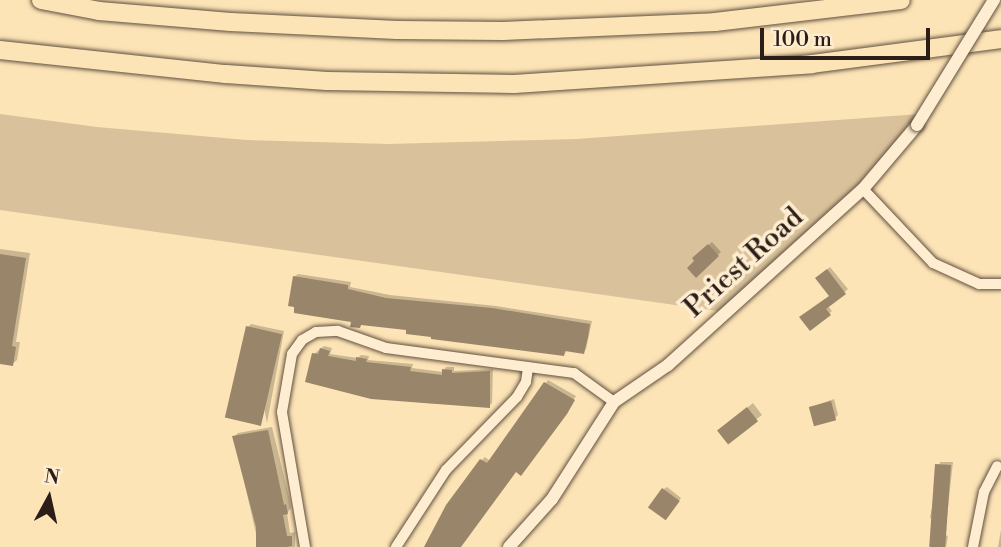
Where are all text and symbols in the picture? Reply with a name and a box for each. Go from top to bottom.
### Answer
scale bar [763,14,933,58]
text: 100 m [773,27,832,53]
street label: Priest Road [678,201,810,325]
north arrow [14,463,84,533]
text: N [43,464,61,490]

